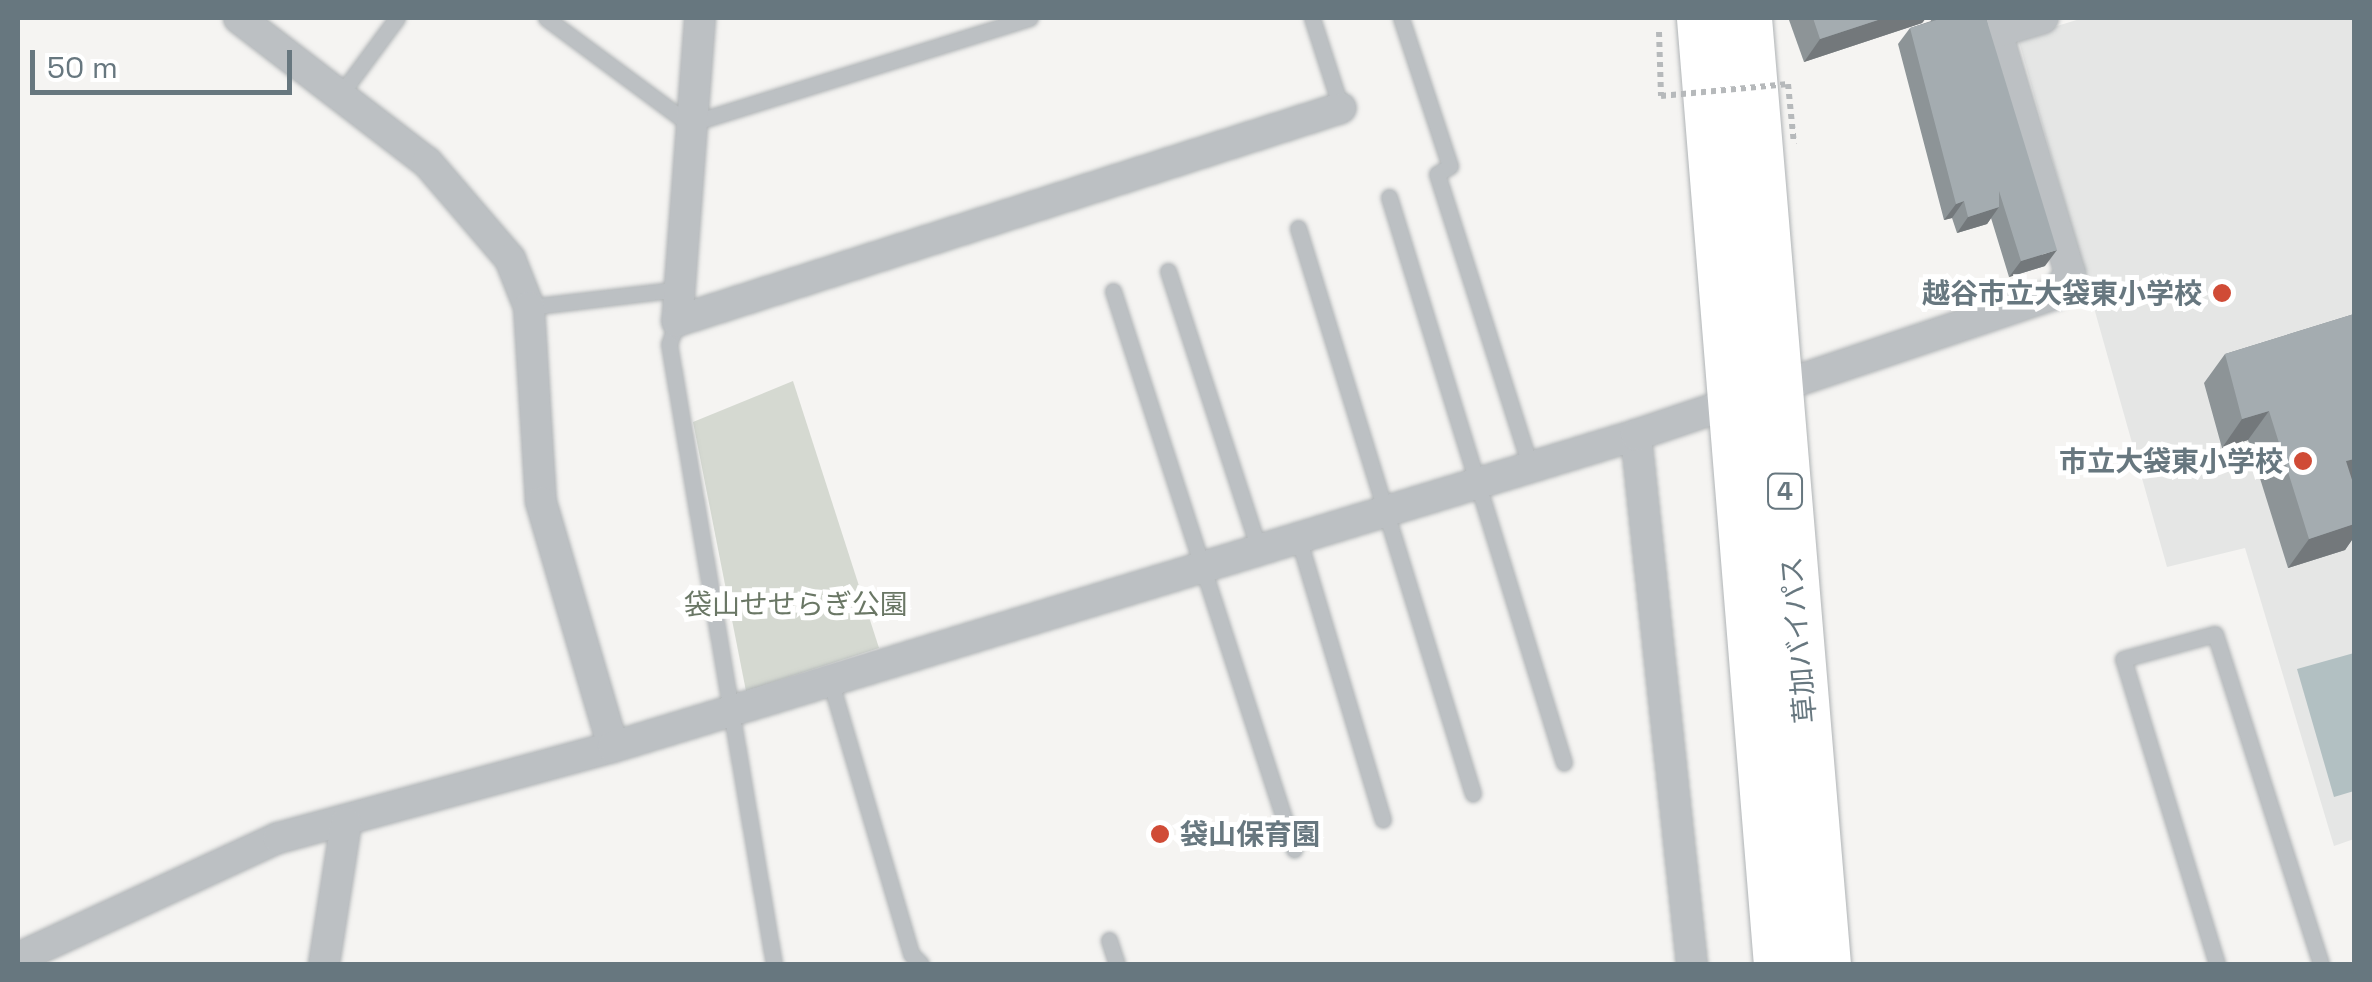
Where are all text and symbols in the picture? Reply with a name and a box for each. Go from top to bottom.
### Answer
scale bar [35,30,298,92]
text: 50 m [47,48,118,87]
place label: 越谷市立大袋東小学校 [1922,276,2202,310]
marker: 越谷市立大袋東小学校 [2211,282,2233,304]
place label: 市立大袋東小学校 [2059,444,2283,478]
marker: 市立大袋東小学校 [2292,450,2314,472]
road number: 4 [1765,471,1805,511]
street label: 草加バイパス [1774,555,1822,725]
park label: 袋山せせらぎ公園 [684,587,908,621]
place label: 袋山保育園 [1180,817,1320,851]
marker: 袋山保育園 [1149,823,1171,845]

